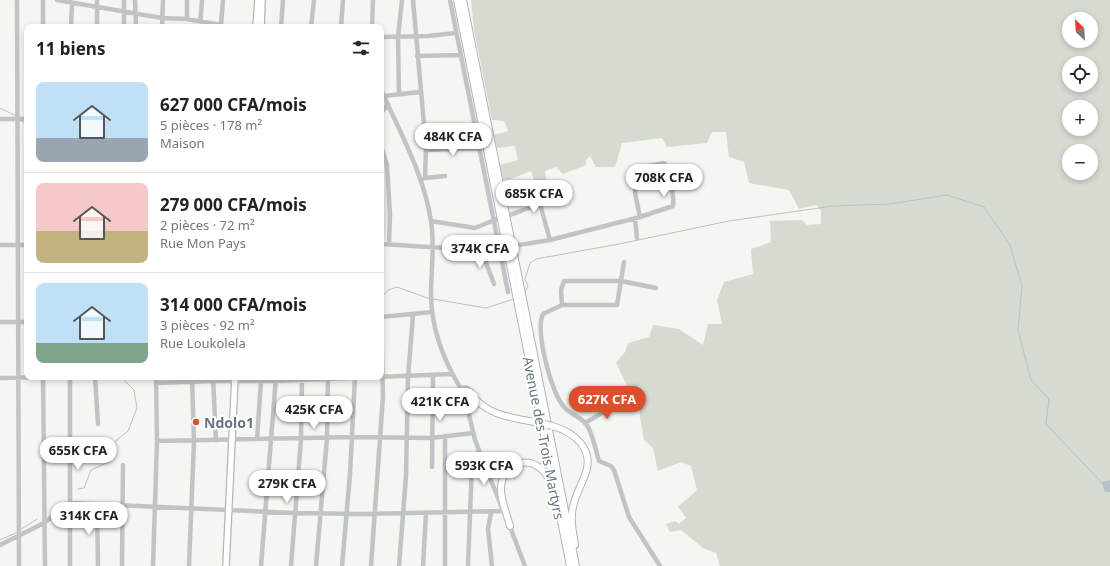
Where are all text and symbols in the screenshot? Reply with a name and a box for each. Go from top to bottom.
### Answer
north arrow [1062,12,1098,48]
map controls [1062,12,1098,180]
text: 11 biens [36,37,105,60]
icon: filters [350,37,372,59]
button: locate [1062,56,1098,92]
text: 627 000 CFA/mois [160,93,307,116]
icon: home [68,98,116,146]
button: + [1062,100,1098,136]
text: 5 pièces · 178 m² [160,116,262,134]
pin: 484K CFA [412,123,494,157]
text: 484K CFA [424,127,482,145]
text: Maison [160,134,205,152]
button: − [1062,144,1098,180]
pin: 708K CFA [623,164,705,198]
text: 708K CFA [635,168,693,186]
pin: 685K CFA [493,180,575,214]
text: 685K CFA [505,184,563,202]
text: 279 000 CFA/mois [160,193,307,216]
icon: home [68,199,116,247]
text: 2 pièces · 72 m² [160,216,255,234]
text: Rue Mon Pays [160,234,246,252]
pin: 374K CFA [439,235,521,269]
text: 374K CFA [451,239,509,257]
text: 314 000 CFA/mois [160,293,307,316]
icon: home [68,299,116,347]
text: 3 pièces · 92 m² [160,316,255,334]
text: Rue Loukolela [160,334,246,352]
street label: Avenue des Trois Martyrs [519,355,569,521]
pin: 627K CFA [566,386,648,420]
pin: 421K CFA [399,388,481,422]
text: 627K CFA [578,390,636,408]
text: 421K CFA [411,392,469,410]
pin: 425K CFA [273,396,355,430]
text: 425K CFA [285,400,343,418]
place label: Ndolo1 [204,413,254,432]
marker: Ndolo1 [191,417,201,427]
pin: 655K CFA [37,437,119,471]
text: 655K CFA [49,441,107,459]
pin: 593K CFA [443,452,525,486]
text: 593K CFA [455,456,513,474]
pin: 279K CFA [246,470,328,504]
text: 279K CFA [258,474,316,492]
pin: 314K CFA [48,502,130,536]
text: 314K CFA [60,506,118,524]

